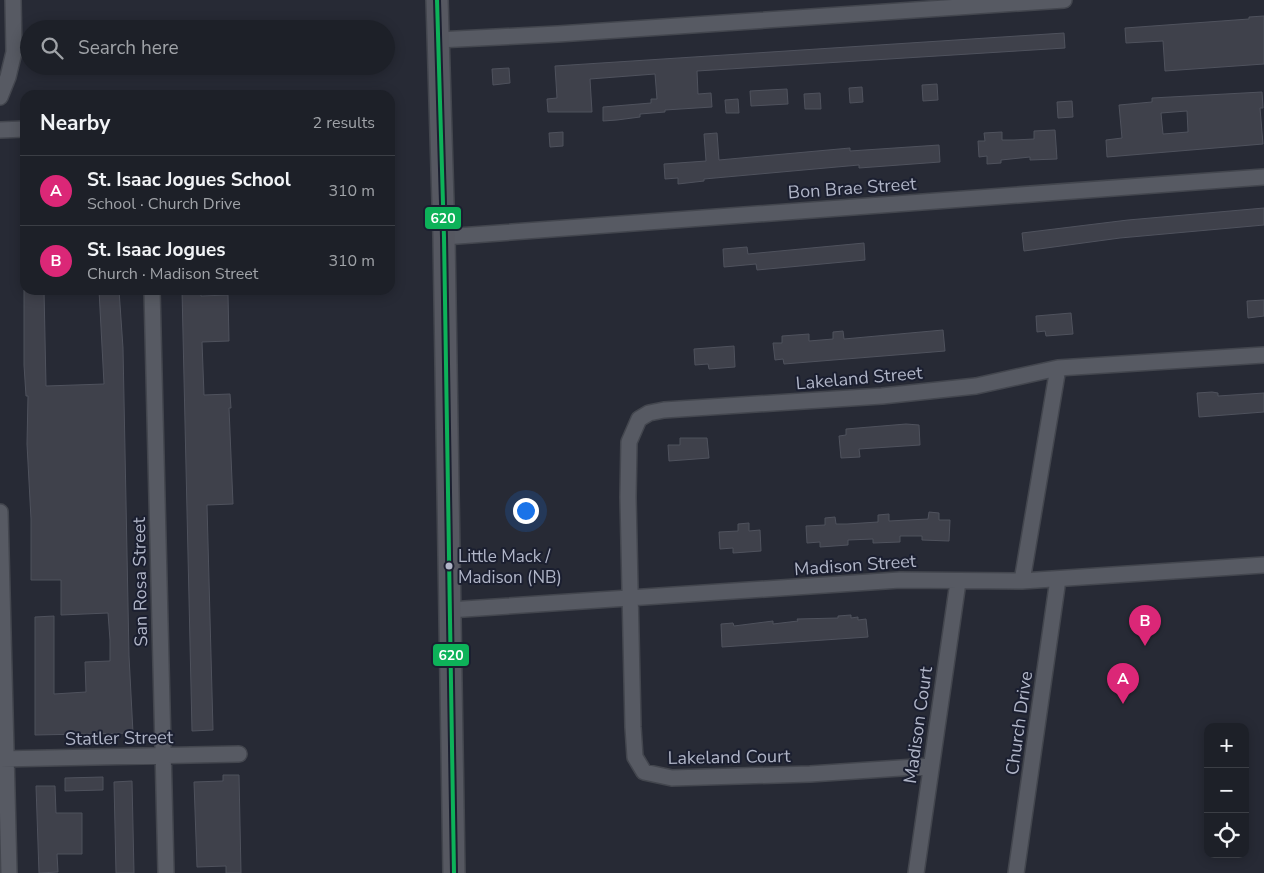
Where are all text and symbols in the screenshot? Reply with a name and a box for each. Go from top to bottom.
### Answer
search box [20,20,395,75]
icon: search [38,34,66,62]
text: Search here [78,35,179,61]
text: Nearby [40,109,110,137]
text: 2 results [313,112,375,134]
text: St. Isaac Jogues School [87,167,291,193]
street label: Bon Brae Street [787,172,918,204]
text: A [50,180,62,202]
text: 310 m [328,180,375,202]
text: School · Church Drive [87,193,241,215]
line badge: 620 [424,206,462,230]
text: 620 [430,209,456,228]
text: St. Isaac Jogues [87,237,226,263]
text: B [50,250,62,272]
text: 310 m [328,250,375,272]
text: Church · Madison Street [87,263,258,285]
street label: Lakeland Street [795,360,924,395]
your location [513,498,539,524]
street label: San Rosa Street [127,516,153,647]
place label: Little Mack / Madison (NB) [458,545,562,589]
street label: Madison Street [793,549,917,581]
marker: Little Mack / Madison (NB) [444,561,454,571]
pin: B [1129,605,1161,646]
line badge: 620 [432,643,470,667]
text: 620 [438,646,464,665]
pin: A [1107,663,1139,704]
street label: Madison Court [898,664,938,785]
street label: Church Drive [1000,670,1038,776]
map controls [1204,723,1249,858]
button: + [1204,723,1249,768]
street label: Statler Street [65,725,174,751]
street label: Lakeland Court [667,744,791,770]
button: − [1204,768,1249,813]
button: locate [1204,813,1249,858]

